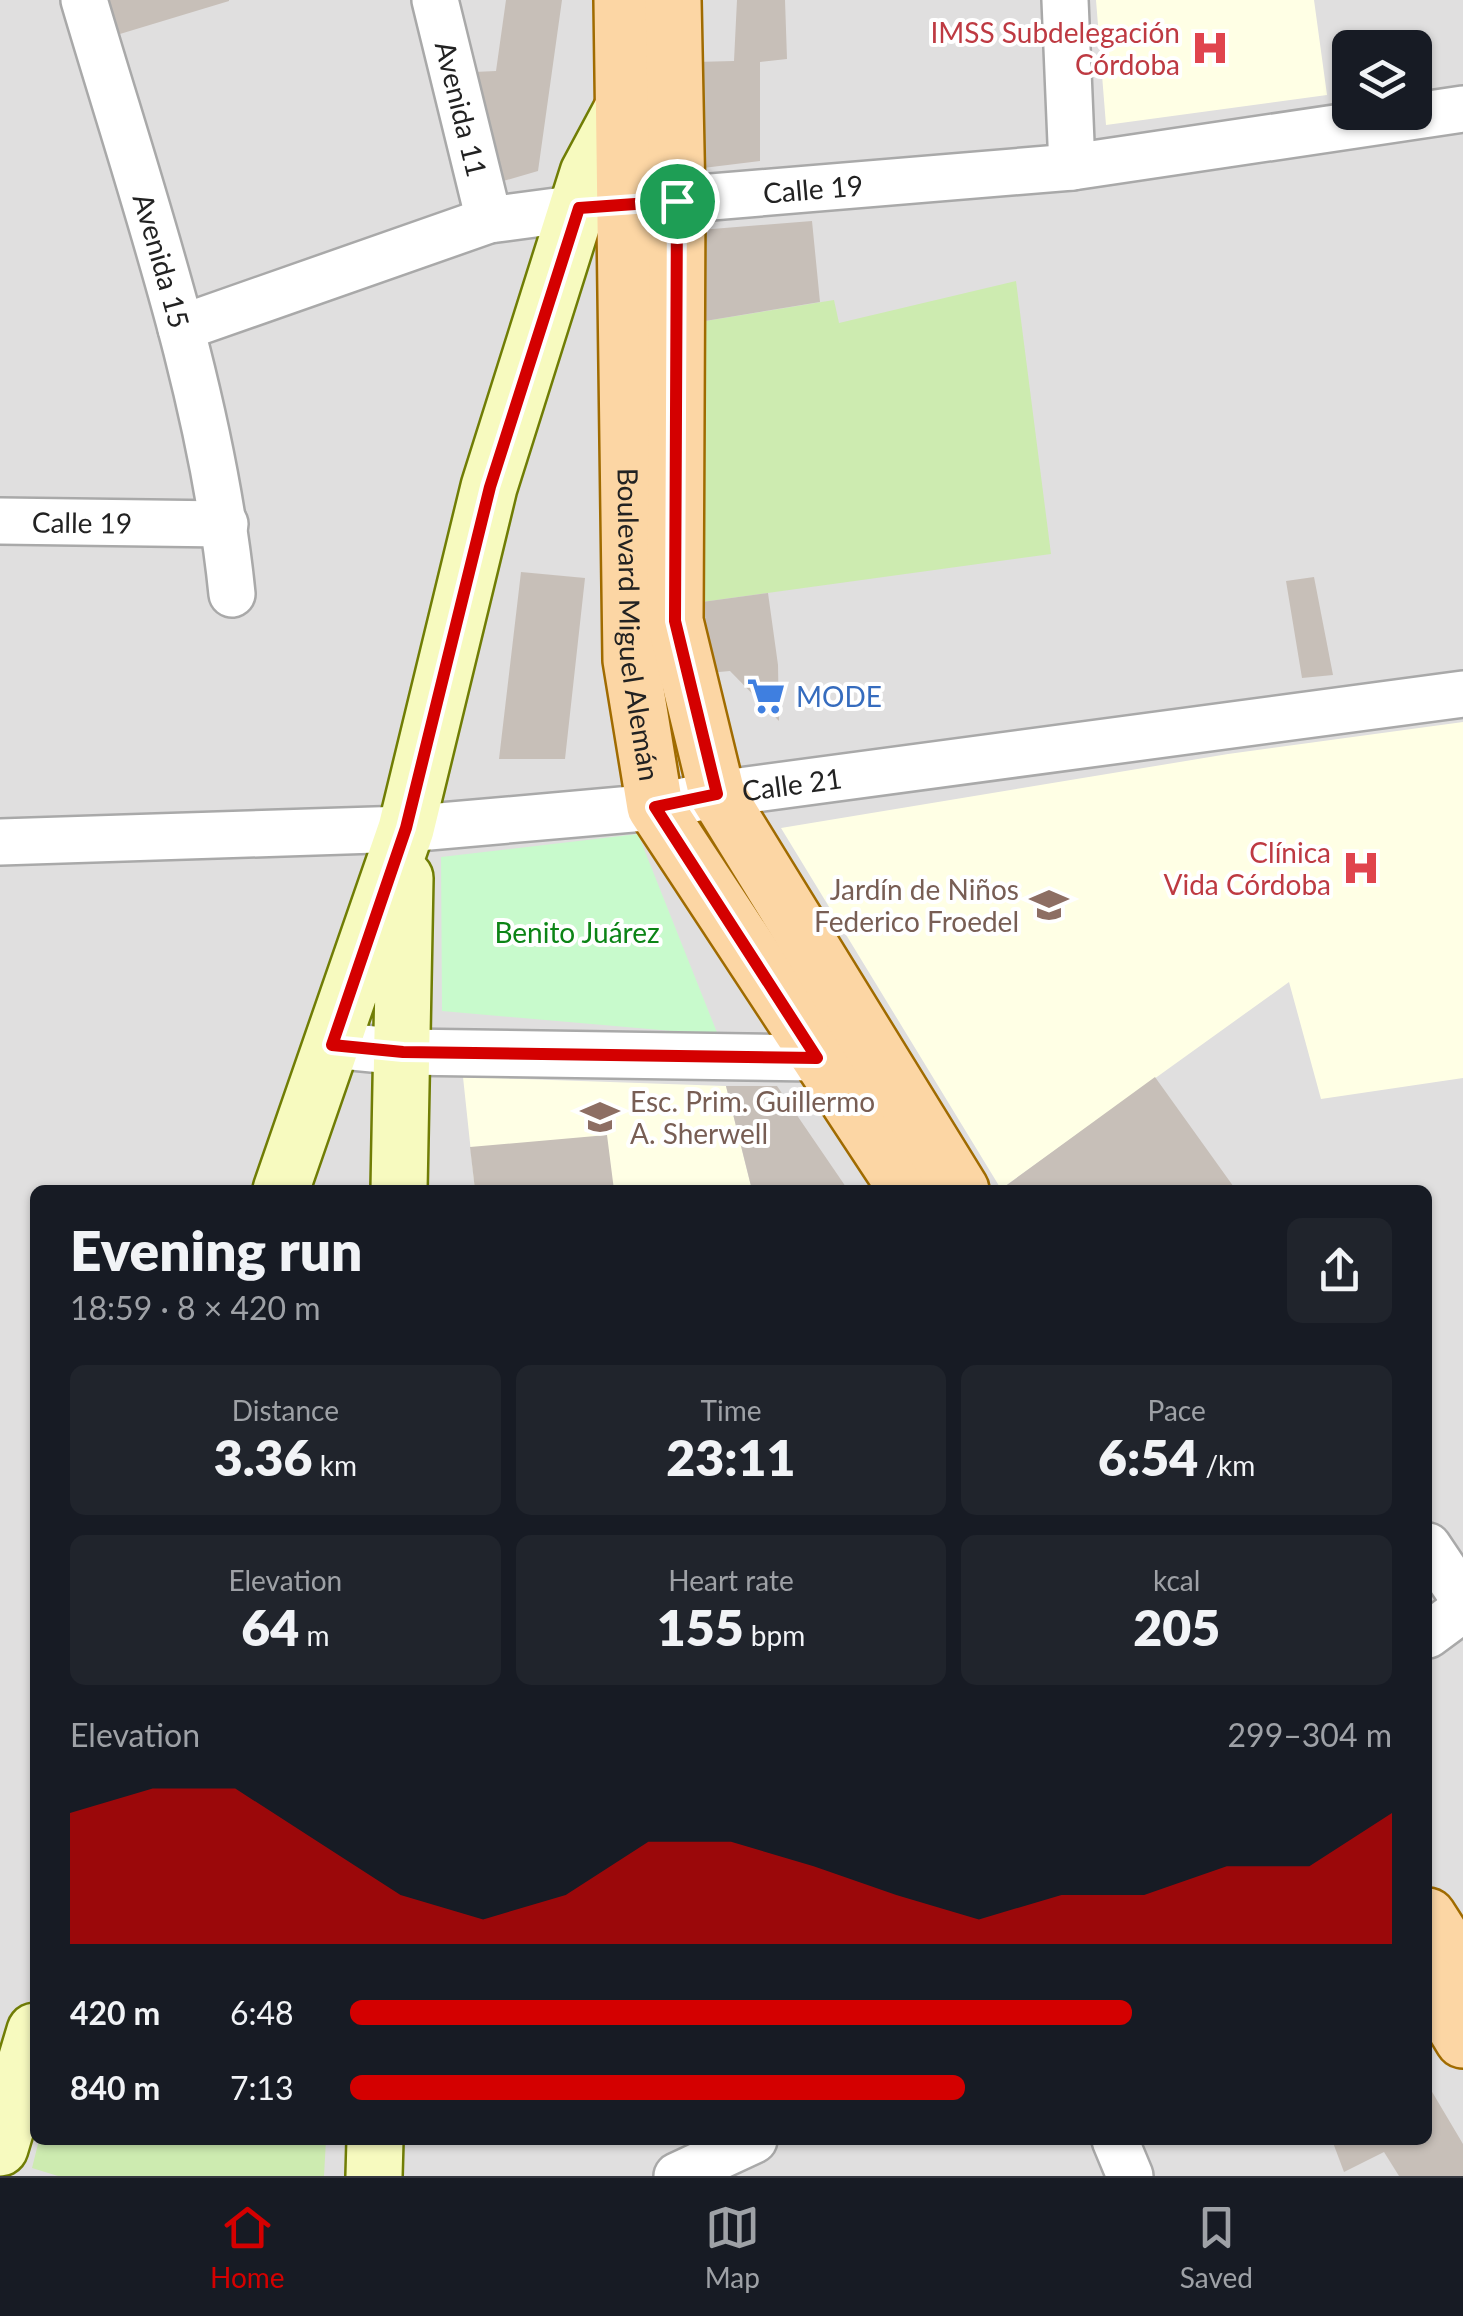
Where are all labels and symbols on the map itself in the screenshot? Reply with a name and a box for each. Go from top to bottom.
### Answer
place label: IMSS Subdelegación Córdoba [930,15,1180,81]
hospital icon: IMSS Subdelegación Córdoba [1189,27,1231,69]
street label: Avenida 11 [429,38,495,180]
pin [635,159,720,244]
street label: Calle 19 [762,167,864,210]
street label: Avenida 15 [127,189,197,332]
street label: Boulevard Miguel Alemán [611,468,667,783]
street label: Calle 19 [32,504,132,540]
supermarket icon: MODE [745,675,787,717]
place label: MODE [796,679,882,713]
street label: Calle 21 [740,760,844,807]
place label: Clínica Vida Córdoba [1163,835,1331,901]
hospital icon: Clínica Vida Córdoba [1340,847,1382,889]
place label: Jardín de Niños Federico Froedel [814,872,1019,938]
school or university icon: Jardín de Niños Federico Froedel [1028,884,1070,926]
park label: Benito Juárez [494,915,660,949]
place label: Esc. Prim. Guillermo A. Sherwell [630,1084,875,1150]
school or university icon: Esc. Prim. Guillermo A. Sherwell [579,1096,621,1138]

